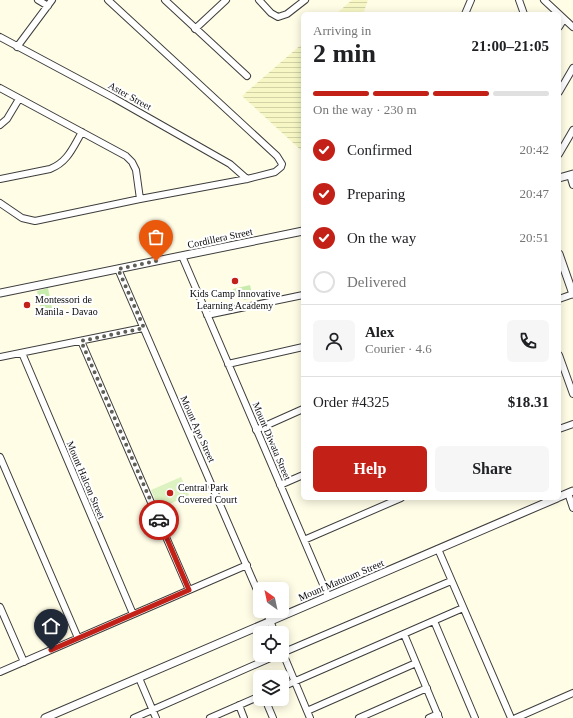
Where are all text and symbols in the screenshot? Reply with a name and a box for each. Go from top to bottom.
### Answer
text: Arriving in [313,23,371,38]
text: 21:00–21:05 [472,38,549,54]
text: 2 min [313,39,376,68]
street label: Aster Street [107,80,154,112]
text: On the way · 230 m [313,102,417,117]
icon: check [313,139,335,161]
text: Confirmed [347,142,412,158]
text: 20:42 [519,142,549,157]
icon: check [313,183,335,205]
text: Preparing [347,186,405,202]
text: 20:47 [519,186,549,201]
pin [139,220,173,261]
icon: bag [145,226,167,248]
street label: Cordillera Street [186,226,254,250]
icon: check [313,227,335,249]
text: On the way [347,230,416,246]
text: 20:51 [519,230,549,245]
text: Delivered [347,274,406,290]
marker: Kids Camp Innovative Learning Academy [230,276,240,286]
place label: Kids Camp Innovative Learning Academy [190,288,281,311]
place label: Montessori de Manila - Davao [35,294,98,317]
marker: Montessori de Manila - Davao [22,300,32,310]
button: person [313,320,355,362]
button: phone [507,320,549,362]
text: Alex [365,324,394,340]
text: Courier · 4.6 [365,341,432,356]
street label: Mount Apo Street [178,394,218,464]
text: Order #4325 [313,394,389,410]
text: $18.31 [508,394,549,410]
street label: Mount Diwata Street [251,400,294,482]
street label: Mount Halcon Street [65,439,108,521]
button: Help [313,446,427,492]
button: Share [435,446,549,492]
place label: Central Park Covered Court [178,482,237,505]
marker: Central Park Covered Court [165,488,175,498]
courier [139,500,179,540]
icon: car [148,509,170,531]
street label: Mount Matutum Street [297,557,386,603]
north arrow [253,582,289,618]
map controls [253,582,289,706]
pin [34,609,68,650]
icon: home [40,615,62,637]
button: locate [253,626,289,662]
button: layers [253,670,289,706]

